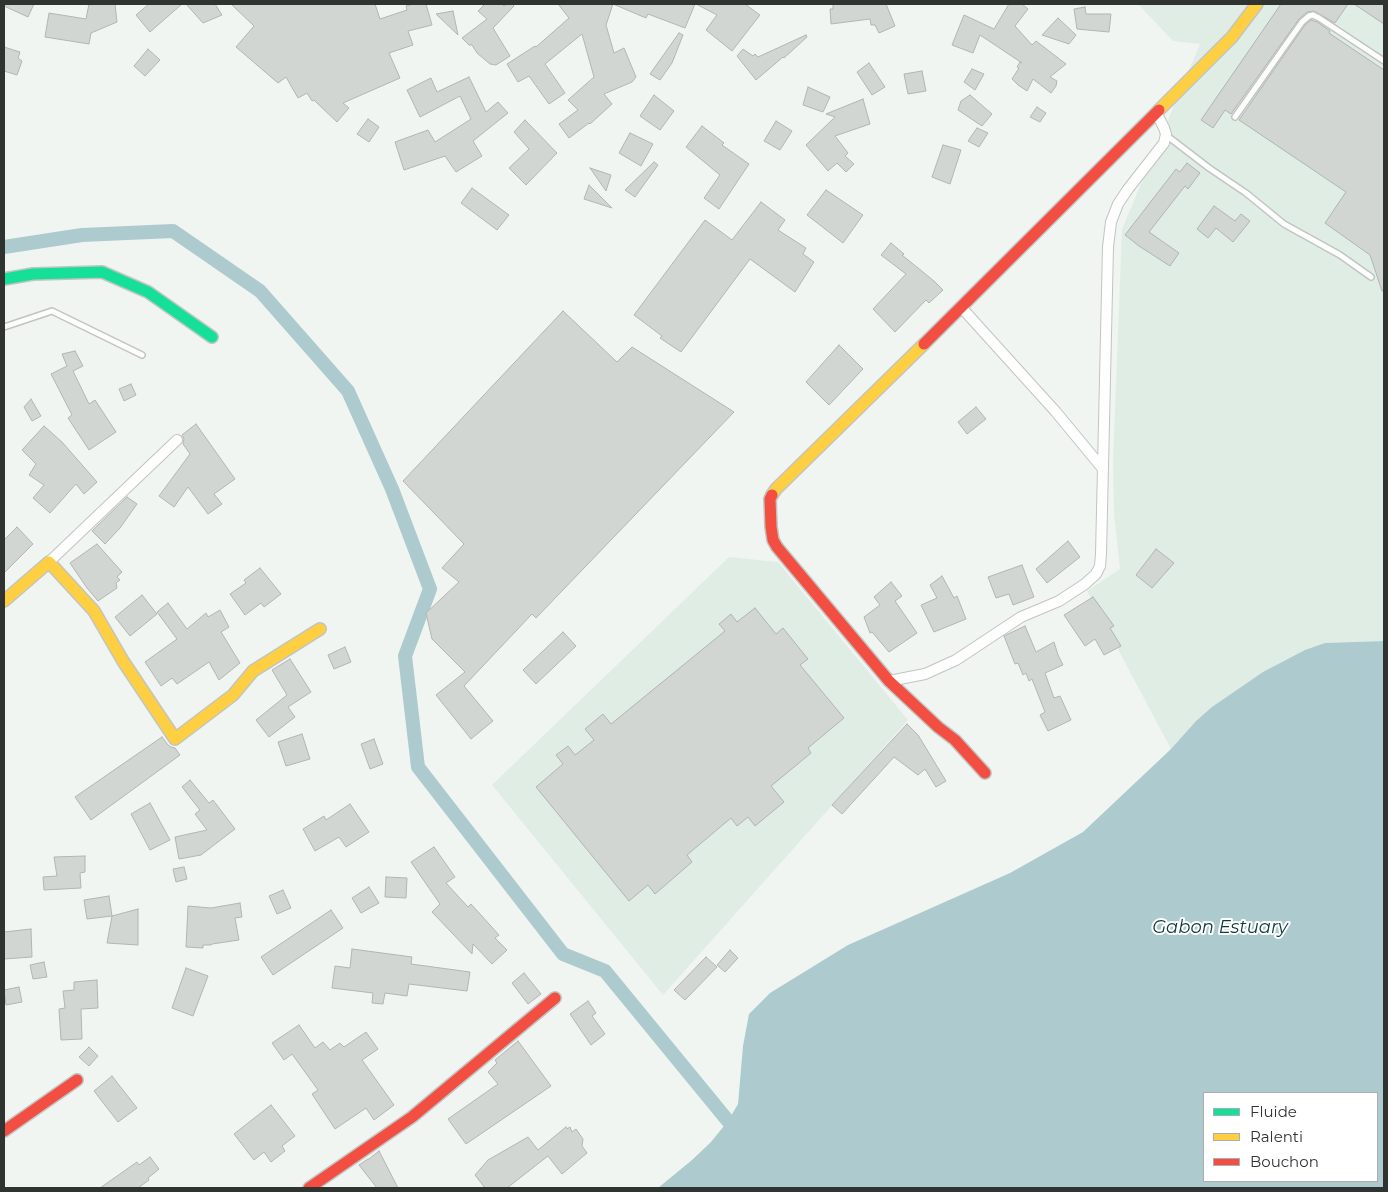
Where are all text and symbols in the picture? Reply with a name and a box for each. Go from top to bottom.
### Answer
water label: Gabon Estuary [1152,917,1288,939]
legend [1203,1092,1378,1182]
text: Fluide [1250,1102,1297,1121]
text: Ralenti [1250,1127,1303,1146]
text: Bouchon [1250,1152,1319,1171]

